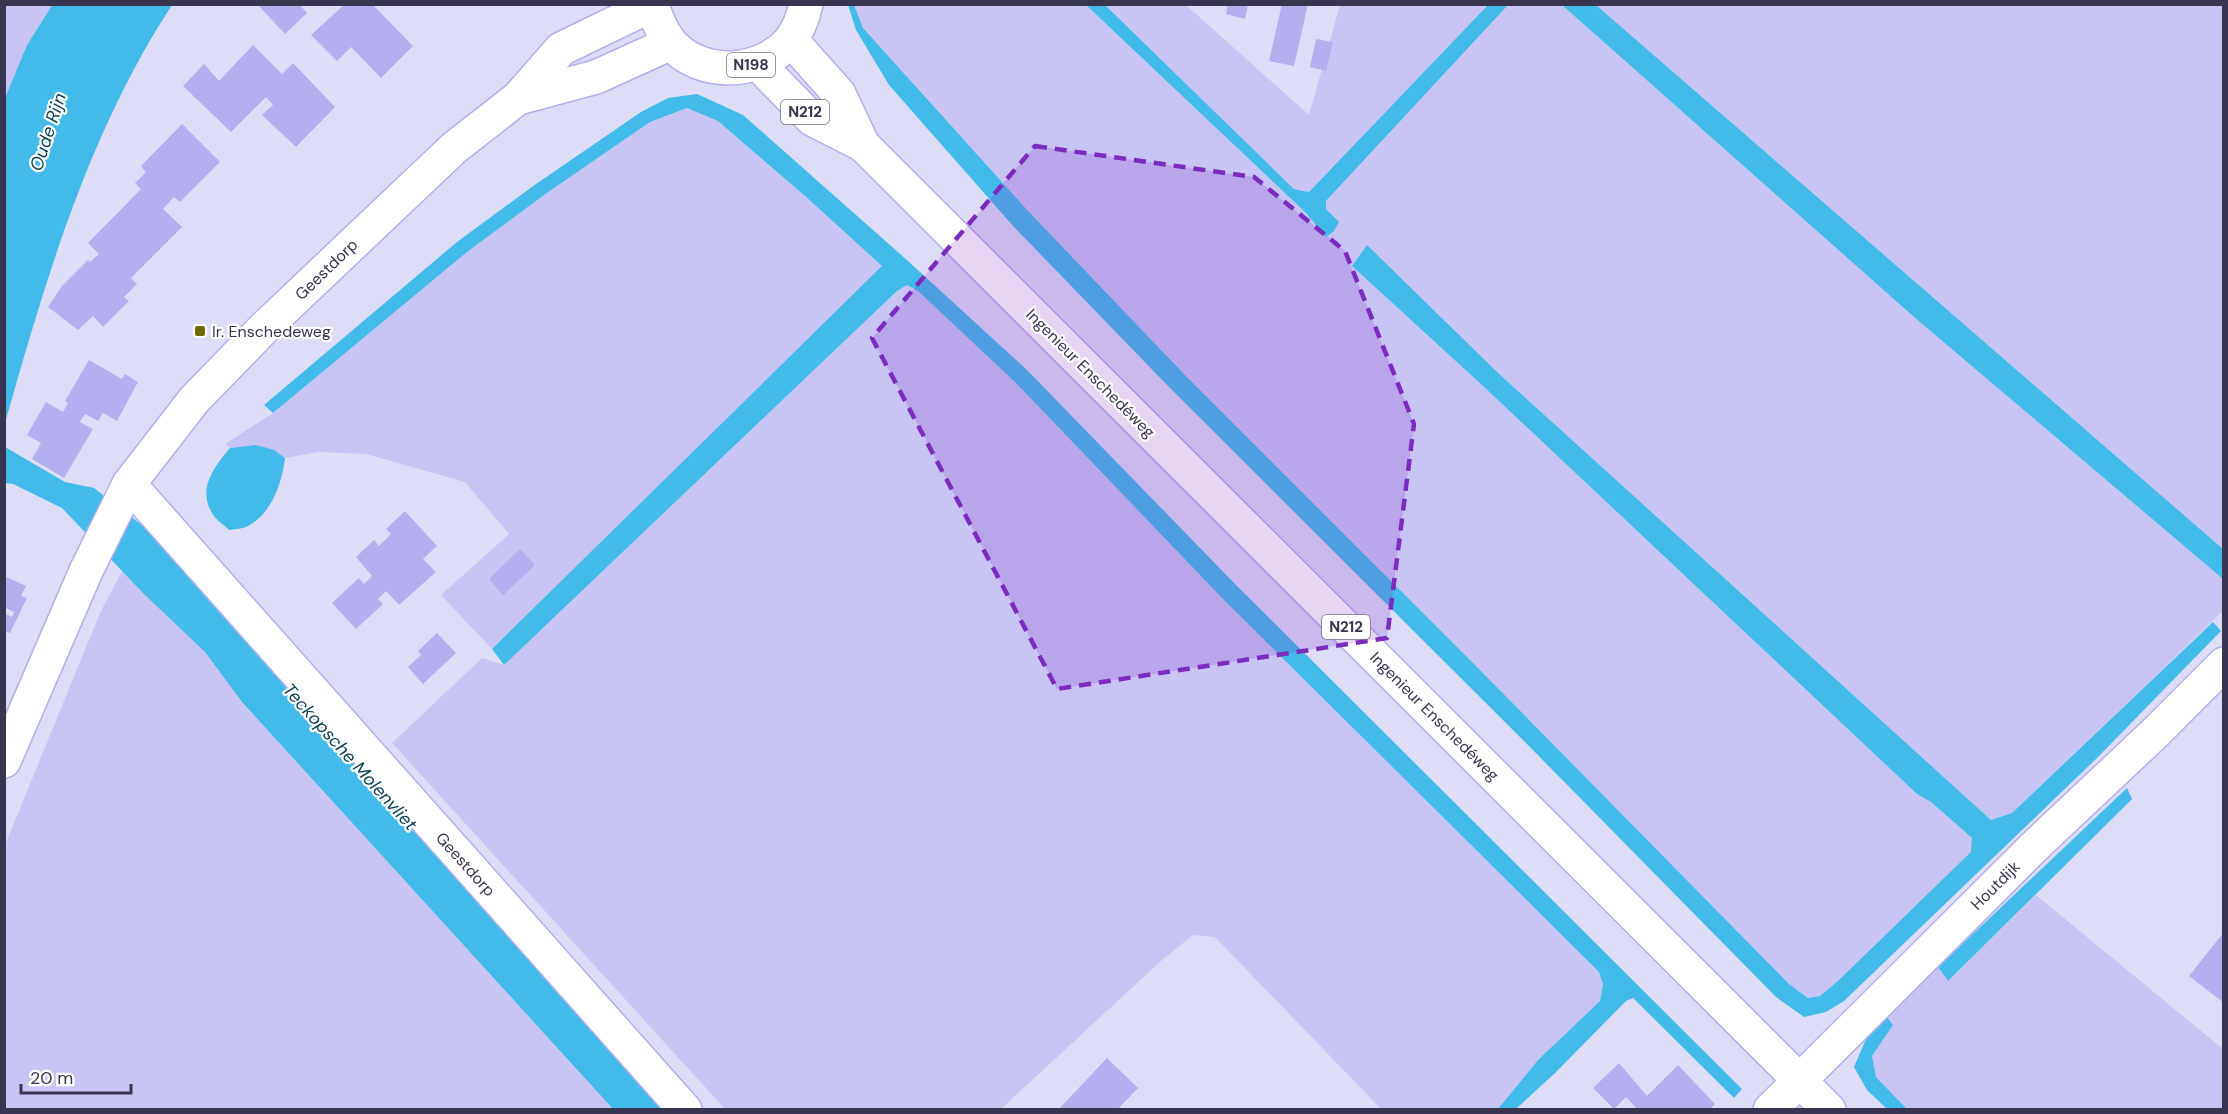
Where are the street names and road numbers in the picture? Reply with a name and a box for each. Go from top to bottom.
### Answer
road number: N198 [727,53,775,77]
road number: N212 [781,100,829,124]
street label: Geestdorp [290,234,362,305]
street label: Ingenieur Enschedéweg [1022,304,1160,443]
road number: N212 [1322,615,1370,639]
street label: Ingenieur Enschedéweg [1366,647,1504,786]
street label: Geestdorp [431,828,500,901]
street label: Houtdijk [1966,856,2024,914]

